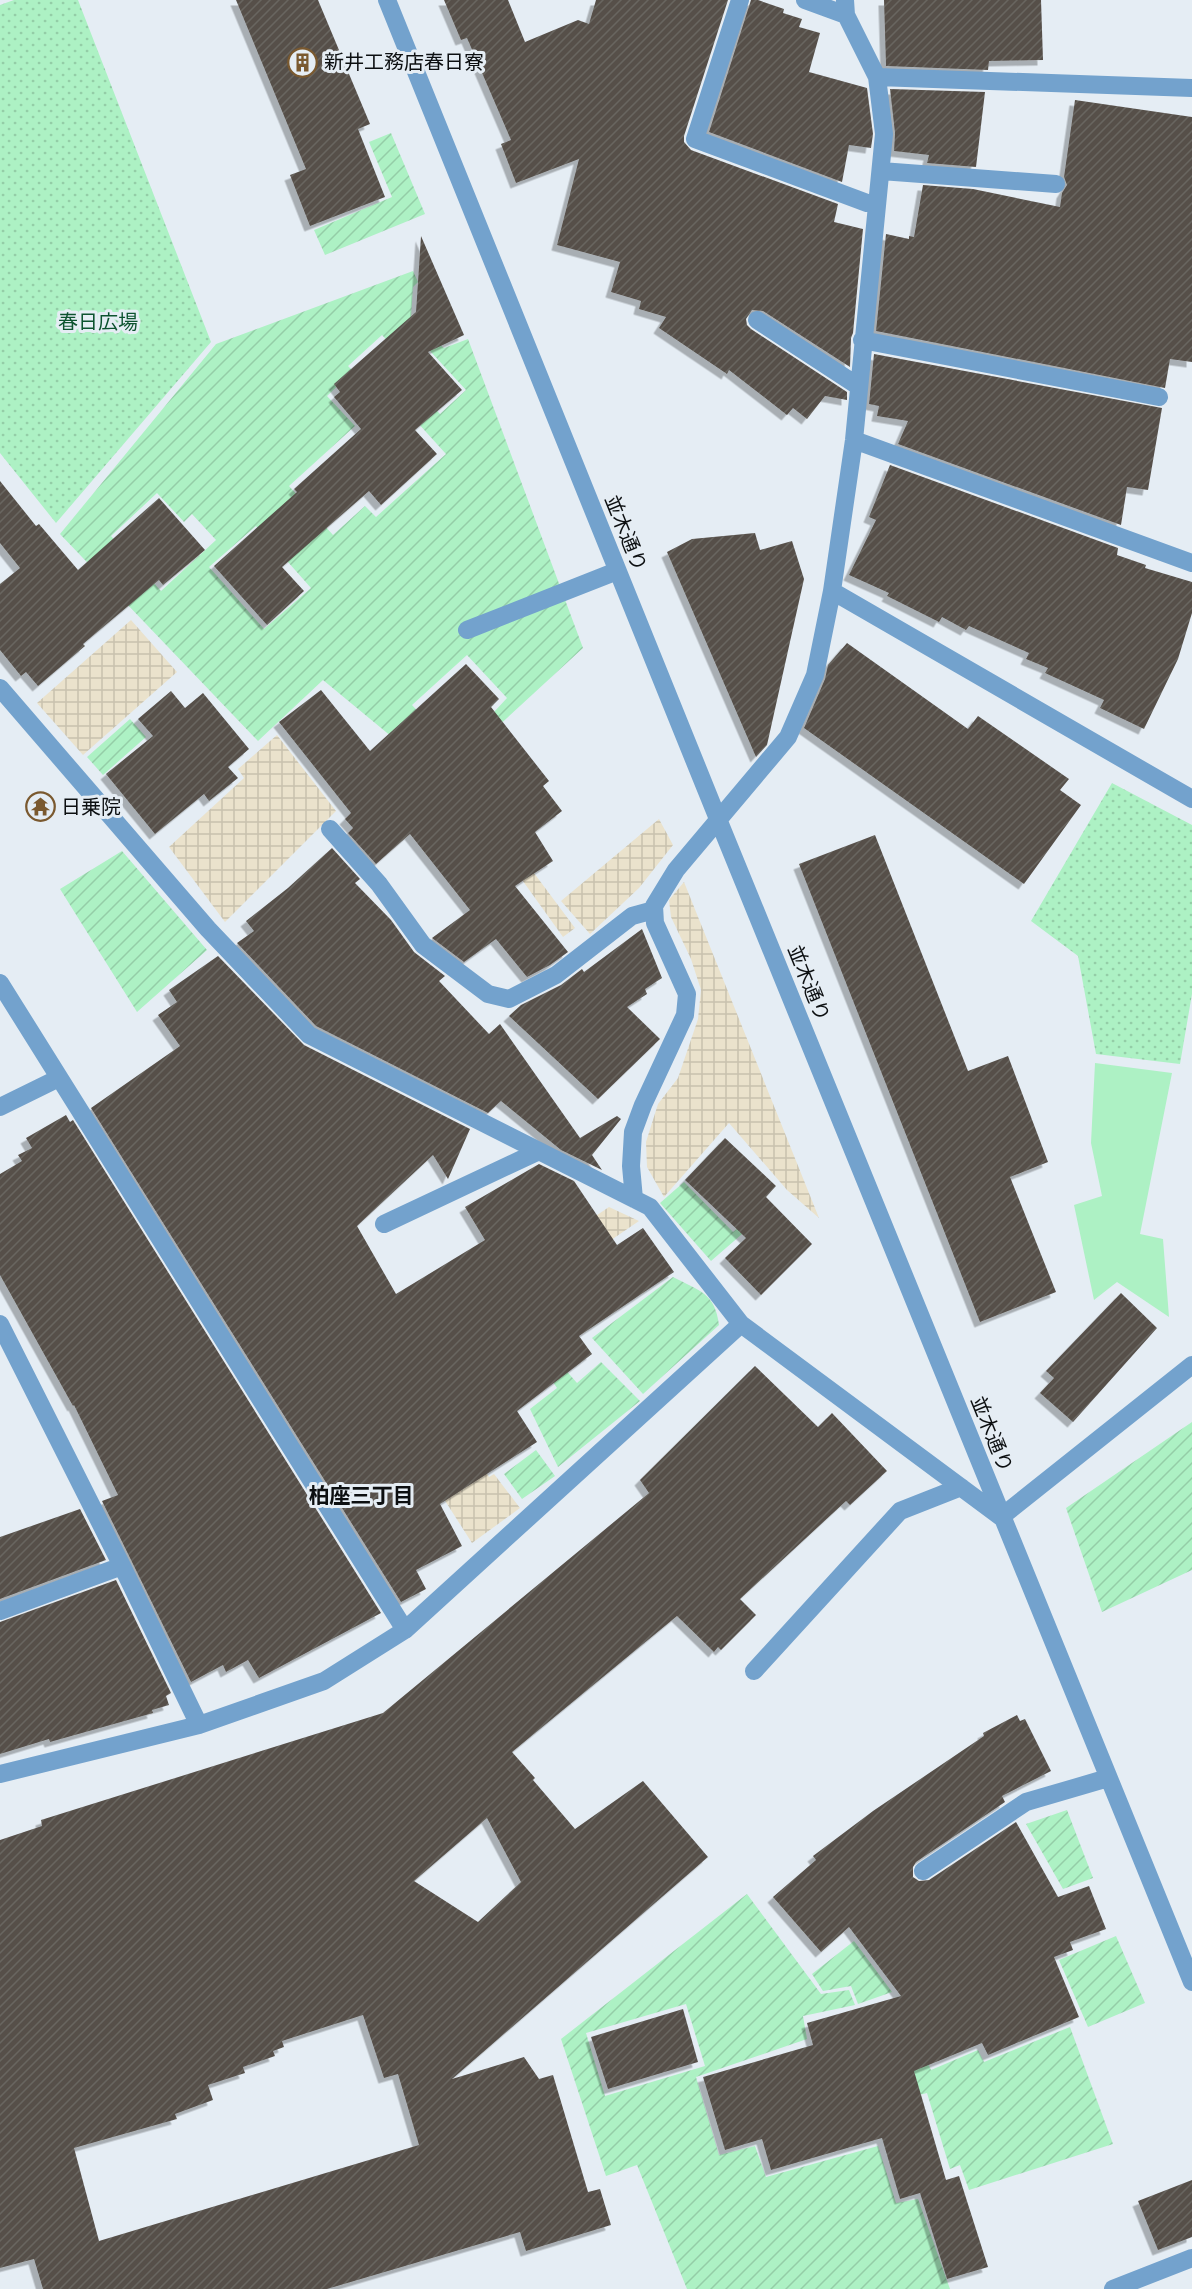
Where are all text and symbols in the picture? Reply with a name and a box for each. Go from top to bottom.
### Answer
building icon: 新井工務店春日寮 [287,46,319,78]
place label: 新井工務店春日寮 [324,50,484,74]
park label: 春日広場 [58,310,138,334]
street label: 並木通り [600,491,652,575]
temple icon: 日乗院 [24,791,56,823]
place label: 日乗院 [61,795,121,819]
street label: 並木通り [783,941,835,1025]
street label: 並木通り [966,1392,1018,1476]
district label: 柏座三丁目 [309,1483,414,1508]

